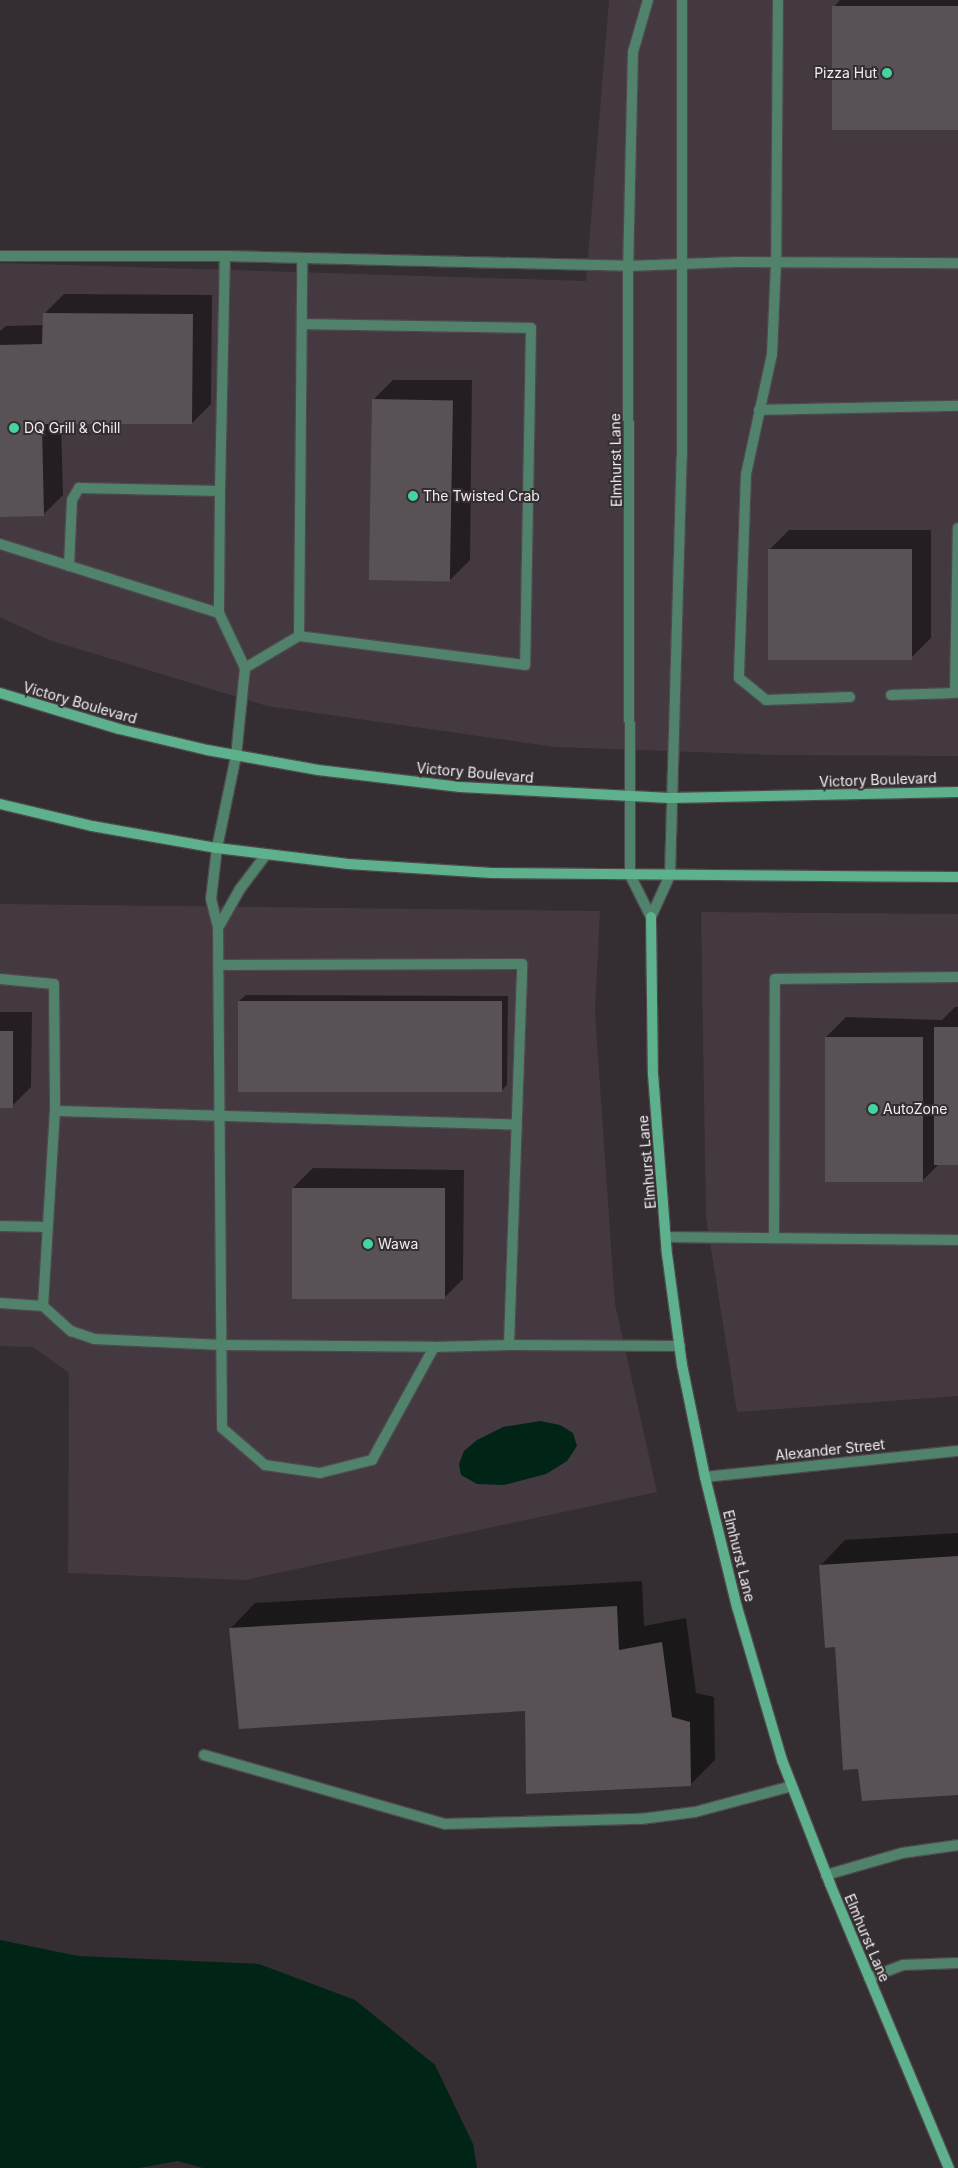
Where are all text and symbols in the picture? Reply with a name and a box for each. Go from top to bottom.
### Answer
place label: Pizza Hut [814,65,877,81]
marker: Pizza Hut [881,67,893,79]
street label: Elmhurst Lane [607,413,625,507]
place label: DQ Grill & Chill [24,420,120,436]
marker: DQ Grill & Chill [8,422,20,434]
place label: The Twisted Crab [423,488,540,504]
marker: The Twisted Crab [407,490,419,502]
street label: Victory Boulevard [21,679,139,727]
street label: Victory Boulevard [416,760,534,786]
street label: Victory Boulevard [819,770,937,790]
place label: AutoZone [883,1101,947,1117]
marker: AutoZone [867,1103,879,1115]
street label: Elmhurst Lane [635,1114,659,1210]
place label: Wawa [378,1236,418,1252]
marker: Wawa [362,1238,374,1250]
street label: Alexander Street [774,1436,886,1464]
street label: Elmhurst Lane [719,1508,759,1604]
street label: Elmhurst Lane [841,1891,893,1985]

